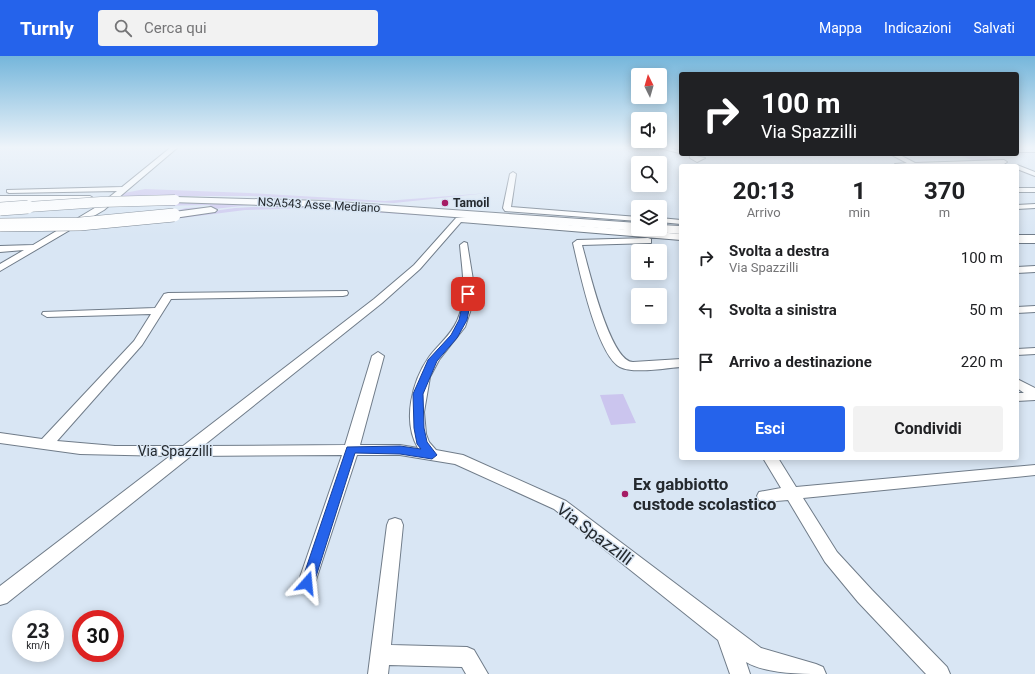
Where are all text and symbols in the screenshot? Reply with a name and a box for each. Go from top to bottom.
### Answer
search box [98,10,378,46]
text: Turnly [20,17,74,40]
icon: search [112,17,134,39]
text: Cerca qui [144,19,207,37]
text: Mappa [819,20,862,36]
text: Indicazioni [884,20,951,36]
text: Salvati [973,20,1015,36]
north arrow [631,68,667,104]
map controls [631,68,667,324]
text: 100 m [761,87,840,120]
icon: right [695,88,747,140]
button: sound [631,112,667,148]
text: Via Spazzilli [761,121,857,142]
button: search [631,156,667,192]
text: 20:13 [733,177,795,205]
text: 1 [852,177,866,205]
text: 370 [924,177,965,205]
street label: NSA543 Asse Mediano [257,195,381,215]
place label: Tamoil [453,196,490,210]
marker: Tamoil [440,198,450,208]
button: layers [631,200,667,236]
text: Arrivo [747,205,781,220]
text: min [848,205,870,220]
text: m [939,205,950,220]
text: Svolta a destra [729,242,829,260]
button: + [631,244,667,280]
icon: right [695,247,717,269]
text: 100 m [961,249,1003,267]
text: Via Spazzilli [729,260,798,275]
pin [451,277,485,311]
icon: arrive [457,283,479,305]
button: − [631,288,667,324]
icon: left [695,299,717,321]
text: Svolta a sinistra [729,301,837,319]
text: 50 m [969,301,1003,319]
icon: arrive [695,351,717,373]
text: Arrivo a destinazione [729,353,872,371]
text: 220 m [961,353,1003,371]
button: Esci [695,406,845,452]
button: Condividi [853,406,1003,452]
street label: Via Spazzilli [138,443,212,459]
place label: Ex gabbiotto custode scolastico [633,474,777,514]
marker: Ex gabbiotto custode scolastico [620,489,630,499]
street label: Via Spazzilli [553,499,637,569]
position arrow [286,562,328,604]
speed limit sign: 30 [72,610,124,662]
text: 23 [27,619,49,643]
text: km/h [26,640,50,651]

